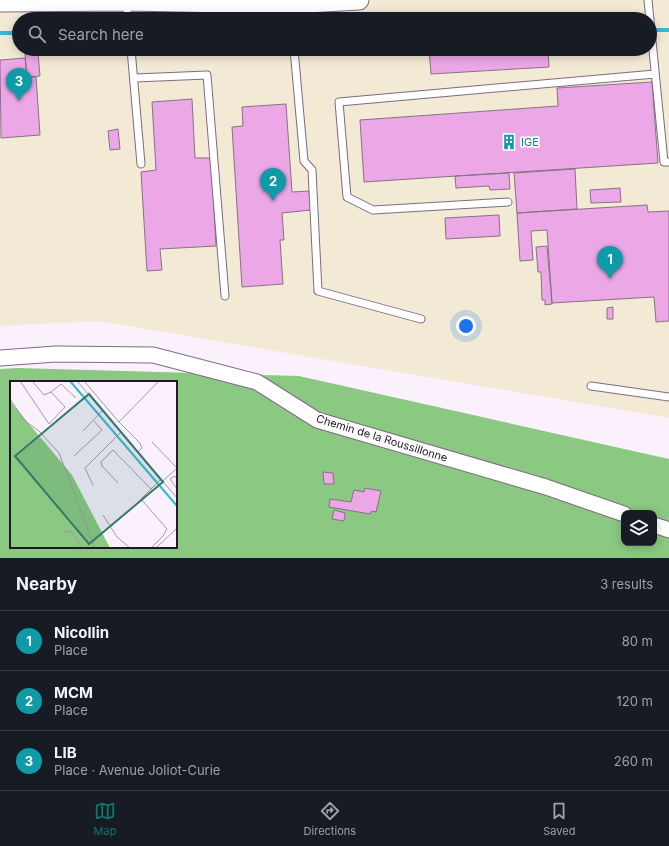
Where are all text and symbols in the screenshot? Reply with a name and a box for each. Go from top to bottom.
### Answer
search box [12,12,657,56]
icon: search [26,23,48,45]
text: Search here [58,25,144,44]
pin: 3 [6,68,32,101]
building icon: IGE [500,133,518,151]
place label: IGE [521,135,539,149]
pin: 2 [260,168,286,201]
pin: 1 [597,246,623,279]
your location [456,316,476,336]
inset map [10,381,177,548]
street label: Chemin de la Roussillonne [315,411,449,465]
map controls [621,510,657,546]
button: layers [621,510,657,546]
text: Nearby [16,574,77,594]
text: 3 results [600,576,653,592]
text: Nicollin [54,623,109,642]
text: 1 [26,633,32,649]
text: 80 m [622,633,653,649]
text: Place [54,642,88,658]
text: MCM [54,683,93,702]
text: 2 [25,693,33,709]
text: 120 m [617,693,653,709]
text: Place [54,702,88,718]
text: LIB [54,743,77,762]
text: 3 [25,753,33,769]
text: 260 m [614,753,653,769]
text: Place · Avenue Joliot-Curie [54,762,220,778]
tab: Map [94,800,116,838]
tab: Directions [304,800,356,838]
tab: Saved [543,800,575,838]

